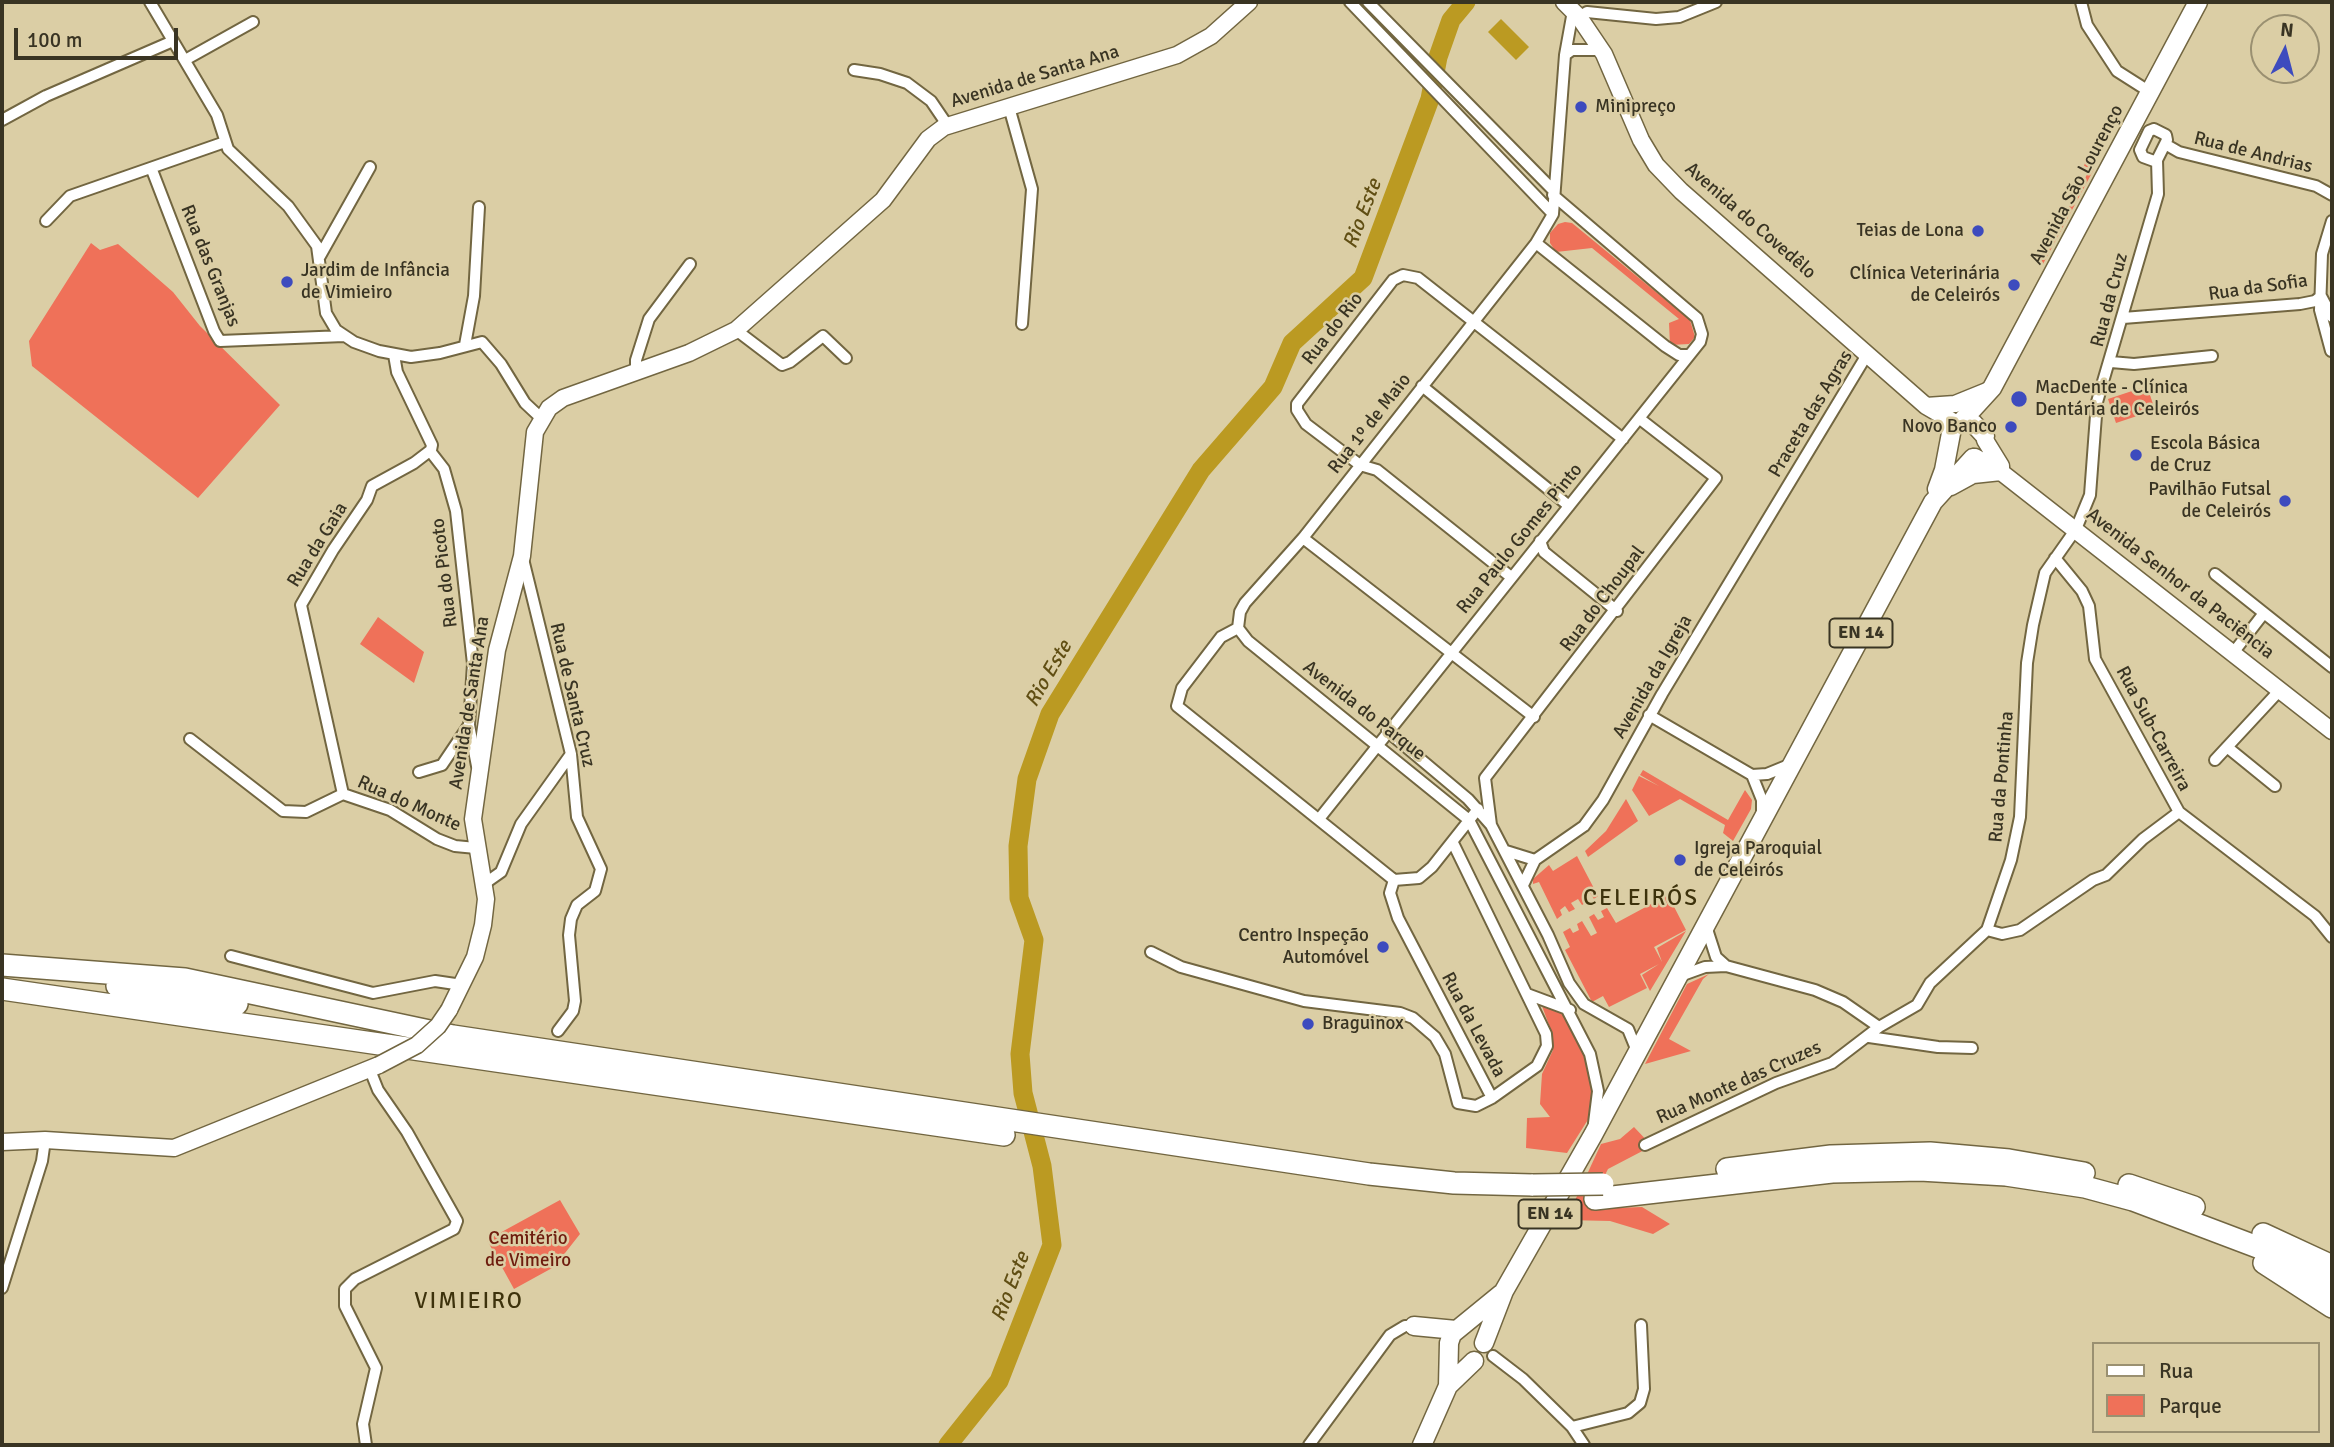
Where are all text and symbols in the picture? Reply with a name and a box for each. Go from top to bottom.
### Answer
scale bar [18,14,182,58]
north arrow [2250,14,2320,84]
text: N [2279,17,2295,43]
text: 100 m [27,27,82,53]
street label: Avenida de Santa Ana [948,41,1122,113]
place label: Minipreço [1595,96,1676,118]
marker: Minipreço [1573,99,1589,115]
street label: Avenida São Lourenço [2025,101,2129,269]
street label: Rua de Andrias [2191,127,2315,179]
street label: Avenida do Covedêlo [1680,158,1820,284]
water label: Rio Este [1338,176,1388,252]
street label: Rua das Granjas [175,202,245,330]
place label: Teias de Lona [1856,220,1964,242]
marker: Teias de Lona [1970,223,1986,239]
street label: Rua da Cruz [2087,250,2133,350]
place label: Jardim de Infância de Vimieiro [301,260,450,304]
place label: Clínica Veterinária de Celeirós [1850,263,2000,307]
street label: Rua da Sofia [2207,270,2309,306]
marker: Jardim de Infância de Vimieiro [279,274,295,290]
marker: Clínica Veterinária de Celeirós [2006,277,2022,293]
street label: Rua do Rio [1298,288,1368,370]
street label: Praceta das Agras [1764,346,1858,482]
street label: Rua 1º de Maio [1324,369,1416,479]
place label: MacDente - Clínica Dentária de Celeirós [2035,377,2199,421]
marker: MacDente - Clínica Dentária de Celeirós [2009,389,2029,409]
place label: Novo Banco [1902,416,1997,438]
marker: Novo Banco [2003,419,2019,435]
place label: Escola Básica de Cruz [2150,433,2260,477]
marker: Escola Básica de Cruz [2128,447,2144,463]
street label: Rua Paulo Gomes Pinto [1452,459,1588,619]
place label: Pavilhão Futsal de Celeirós [2148,479,2271,523]
marker: Pavilhão Futsal de Celeirós [2277,493,2293,509]
street label: Rua da Gaia [283,498,353,592]
street label: Avenida Senhor da Paciência [2081,503,2279,665]
street label: Rua do Picoto [427,517,463,629]
street label: Rua do Choupal [1556,542,1650,656]
street label: Avenida da Igreja [1608,611,1698,743]
street label: Avenida de Santa Ana [445,615,495,791]
road number: EN 14 [1829,618,1892,648]
street label: Rua de Santa Cruz [544,621,600,769]
water label: Rio Este [1020,636,1078,712]
street label: Avenida do Parque [1298,656,1430,766]
street label: Rua Sub-Carreira [2110,662,2196,796]
street label: Rua da Pontinha [1985,710,2019,844]
street label: Rua do Monte [354,771,464,837]
place label: Igreja Paroquial de Celeirós [1694,838,1822,882]
marker: Igreja Paroquial de Celeirós [1672,852,1688,868]
district label: CELEIRÓS [1584,885,1698,913]
place label: Centro Inspeção Automóvel [1238,925,1369,969]
marker: Centro Inspeção Automóvel [1375,939,1391,955]
street label: Rua da Levada [1436,969,1510,1081]
place label: Braguinox [1322,1013,1404,1035]
marker: Braguinox [1300,1016,1316,1032]
street label: Rua Monte das Cruzes [1653,1036,1825,1130]
road number: EN 14 [1518,1199,1582,1228]
park label: Cemitério de Vimeiro [485,1228,571,1272]
water label: Rio Este [986,1249,1036,1325]
district label: VIMIEIRO [415,1288,523,1316]
legend [2092,1342,2320,1433]
text: Rua [2159,1358,2193,1384]
text: Parque [2159,1393,2222,1419]

